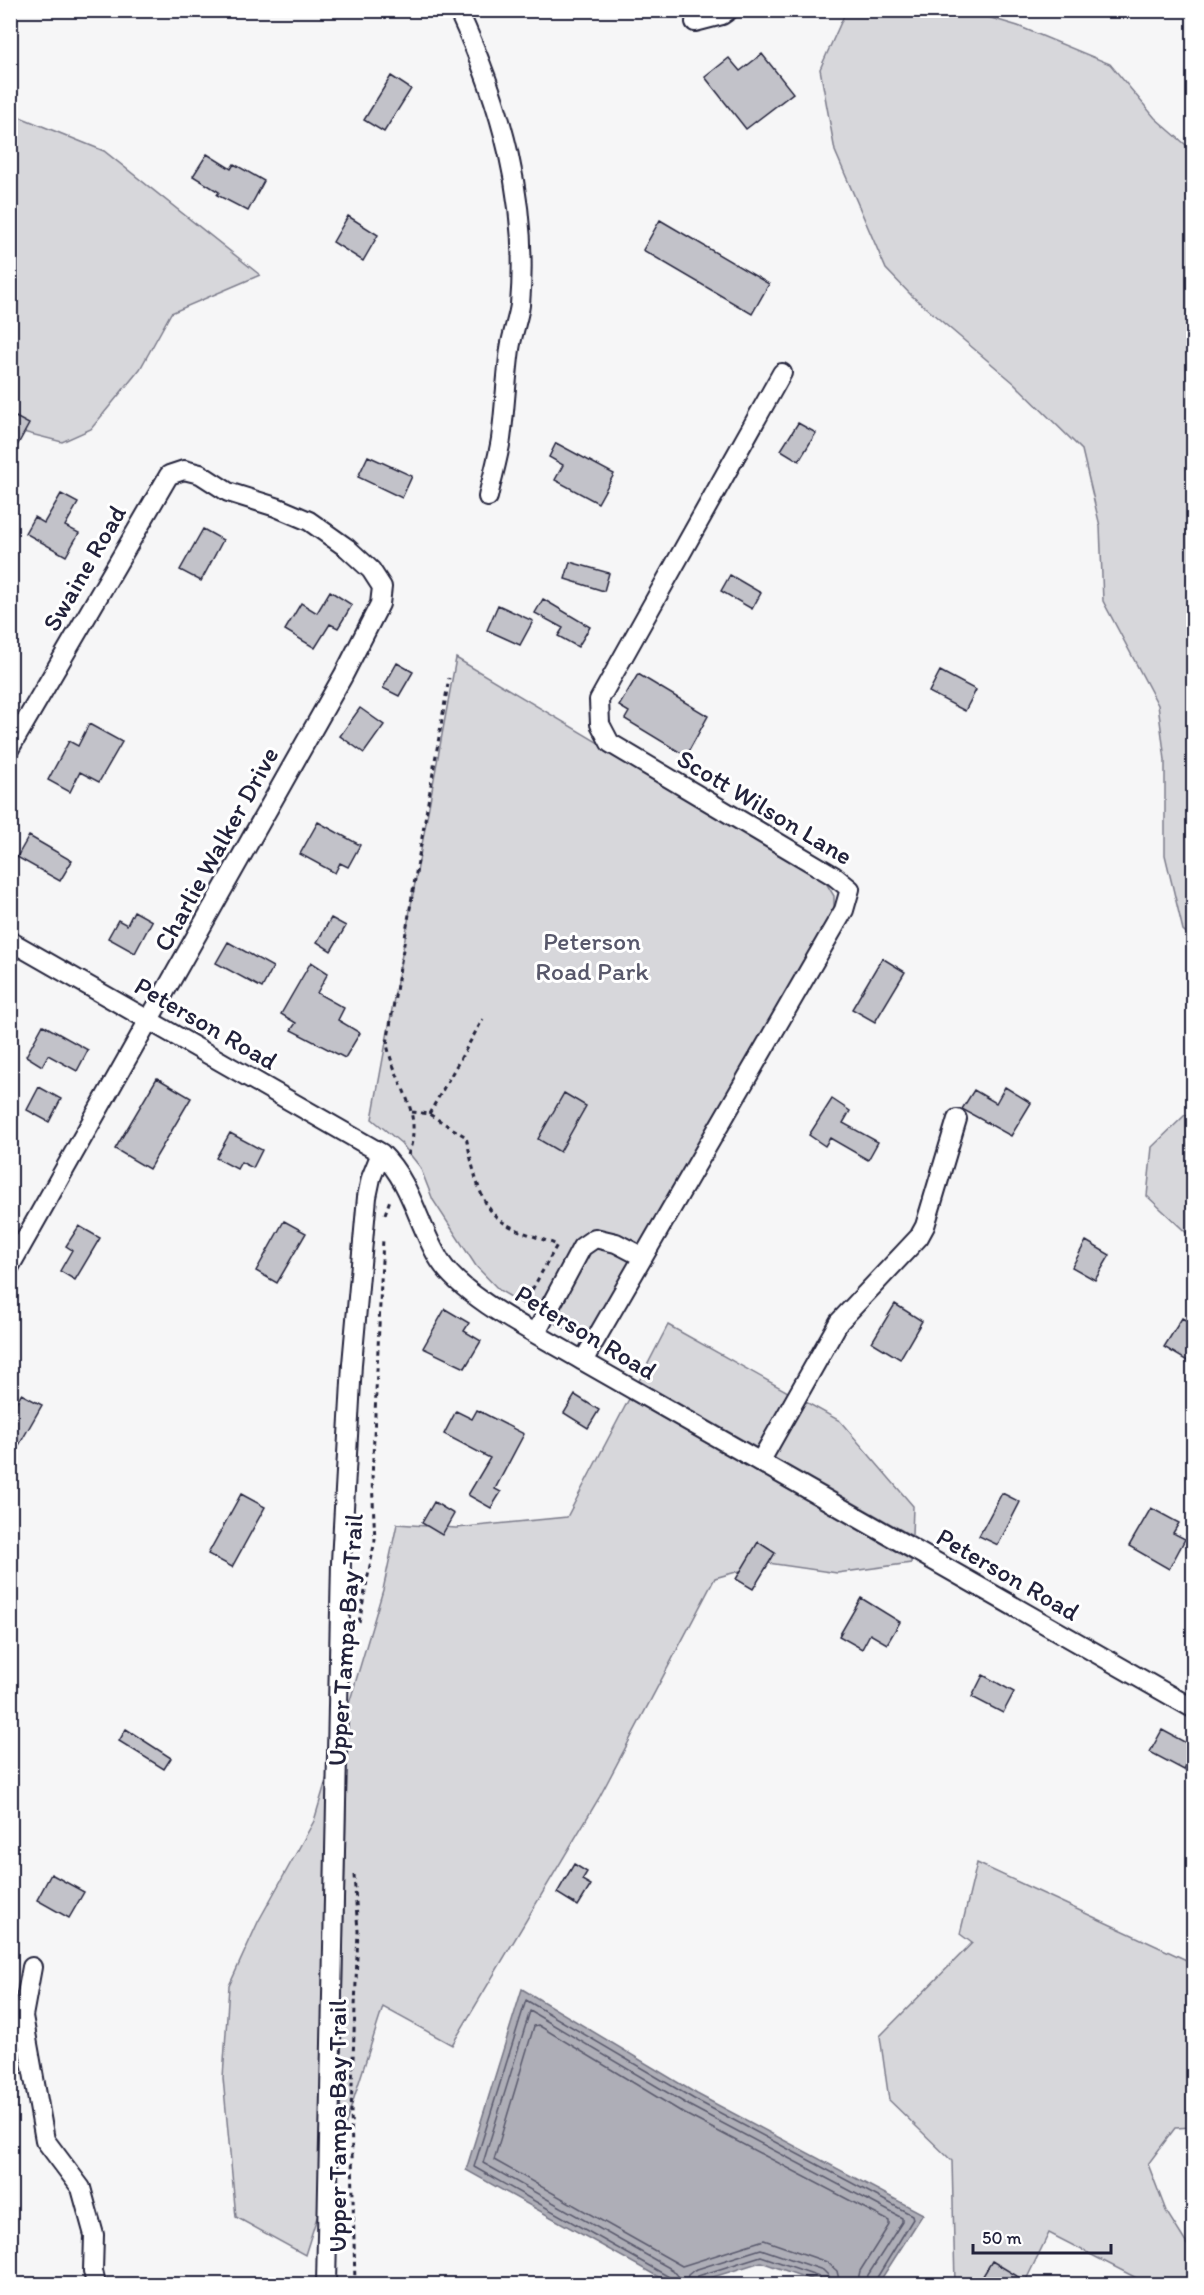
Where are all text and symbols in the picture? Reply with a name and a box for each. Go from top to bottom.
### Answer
street label: Swaine Road [35,499,133,637]
street label: Charlie Walker Drive [146,741,286,957]
street label: Scott Wilson Lane [671,742,859,872]
park label: Peterson Road Park [535,925,649,987]
street label: Peterson Road [129,969,283,1077]
street label: Peterson Road [509,1277,663,1387]
street label: Upper Tampa Bay Trail [320,1512,370,1768]
street label: Peterson Road [931,1520,1085,1628]
street label: Upper Tampa Bay Trail [321,1999,353,2253]
scale bar [973,2217,1111,2255]
text: 50 m [982,2227,1022,2249]

